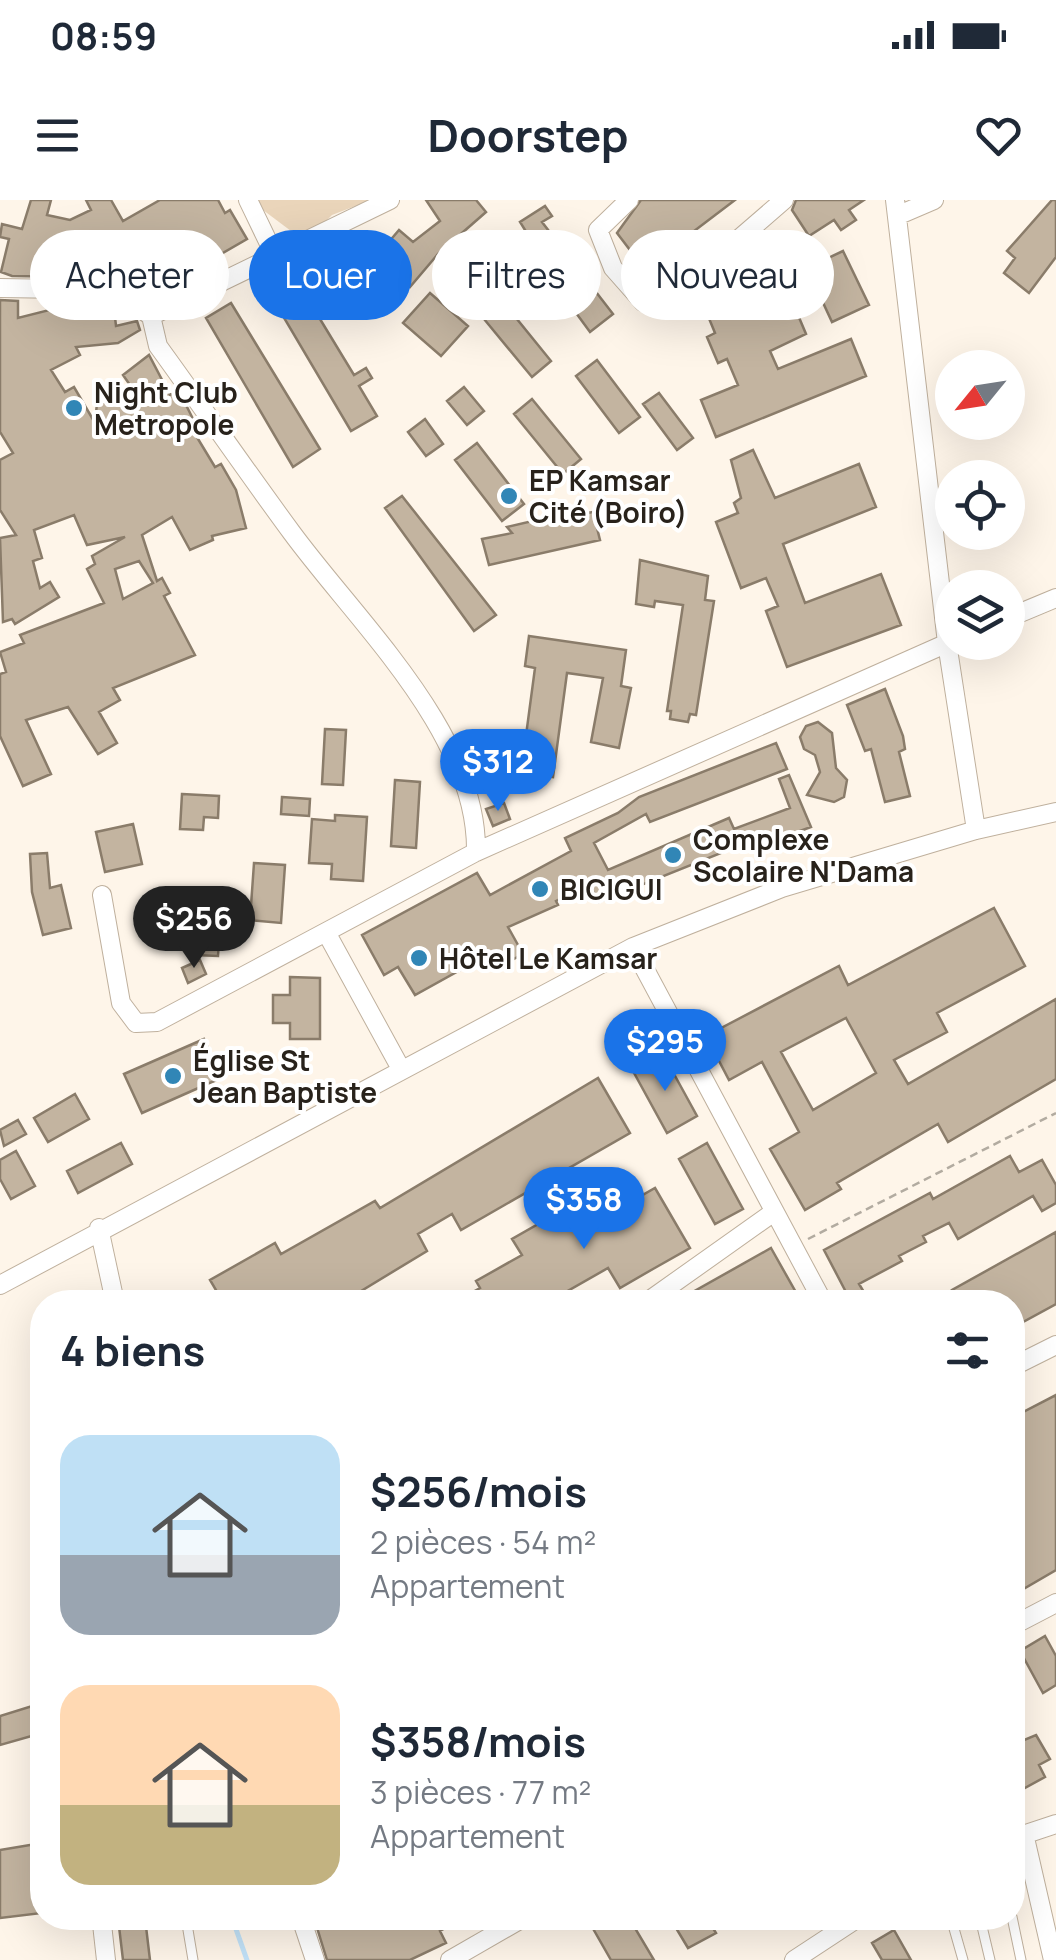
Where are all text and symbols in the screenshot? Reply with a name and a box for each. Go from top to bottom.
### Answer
text: 08:59 [50,9,157,61]
text: Doorstep [428,104,628,166]
icon: menu [30,108,85,163]
icon: heart [971,108,1026,163]
chip: Acheter [30,230,229,320]
chip: Louer [249,230,412,320]
chip: Filtres [432,230,601,320]
chip: Nouveau [621,230,834,320]
north arrow [935,350,1025,440]
map controls [935,350,1025,660]
place label: Night Club Metropole [94,373,238,443]
marker: Night Club Metropole [63,397,85,419]
button: locate [935,460,1025,550]
place label: EP Kamsar Cité (Boiro) [529,461,687,531]
marker: EP Kamsar Cité (Boiro) [498,485,520,507]
button: layers [935,570,1025,660]
pin: $312 [439,729,557,814]
text: $312 [462,739,534,783]
place label: Complexe Scolaire N'Dama [693,820,914,890]
marker: Complexe Scolaire N'Dama [662,844,684,866]
place label: BICIGUI [560,870,663,908]
marker: BICIGUI [529,878,551,900]
pin: $256 [135,886,253,971]
text: $256 [155,896,233,940]
place label: Hôtel Le Kamsar [439,939,657,977]
marker: Hôtel Le Kamsar [408,947,430,969]
pin: $295 [606,1009,724,1094]
text: $295 [626,1019,704,1063]
place label: Église St Jean Baptiste [193,1041,377,1111]
marker: Église St Jean Baptiste [162,1065,184,1087]
pin: $358 [525,1167,643,1252]
text: $358 [545,1177,623,1221]
text: 4 biens [60,1321,205,1379]
icon: filters [940,1323,995,1378]
text: $256/mois [370,1462,587,1520]
icon: home [140,1475,260,1595]
text: 2 pièces · 54 m² [370,1520,596,1564]
text: Appartement [370,1564,565,1608]
text: $358/mois [370,1712,586,1770]
icon: home [140,1725,260,1845]
text: 3 pièces · 77 m² [370,1770,591,1814]
text: Appartement [370,1814,565,1858]

